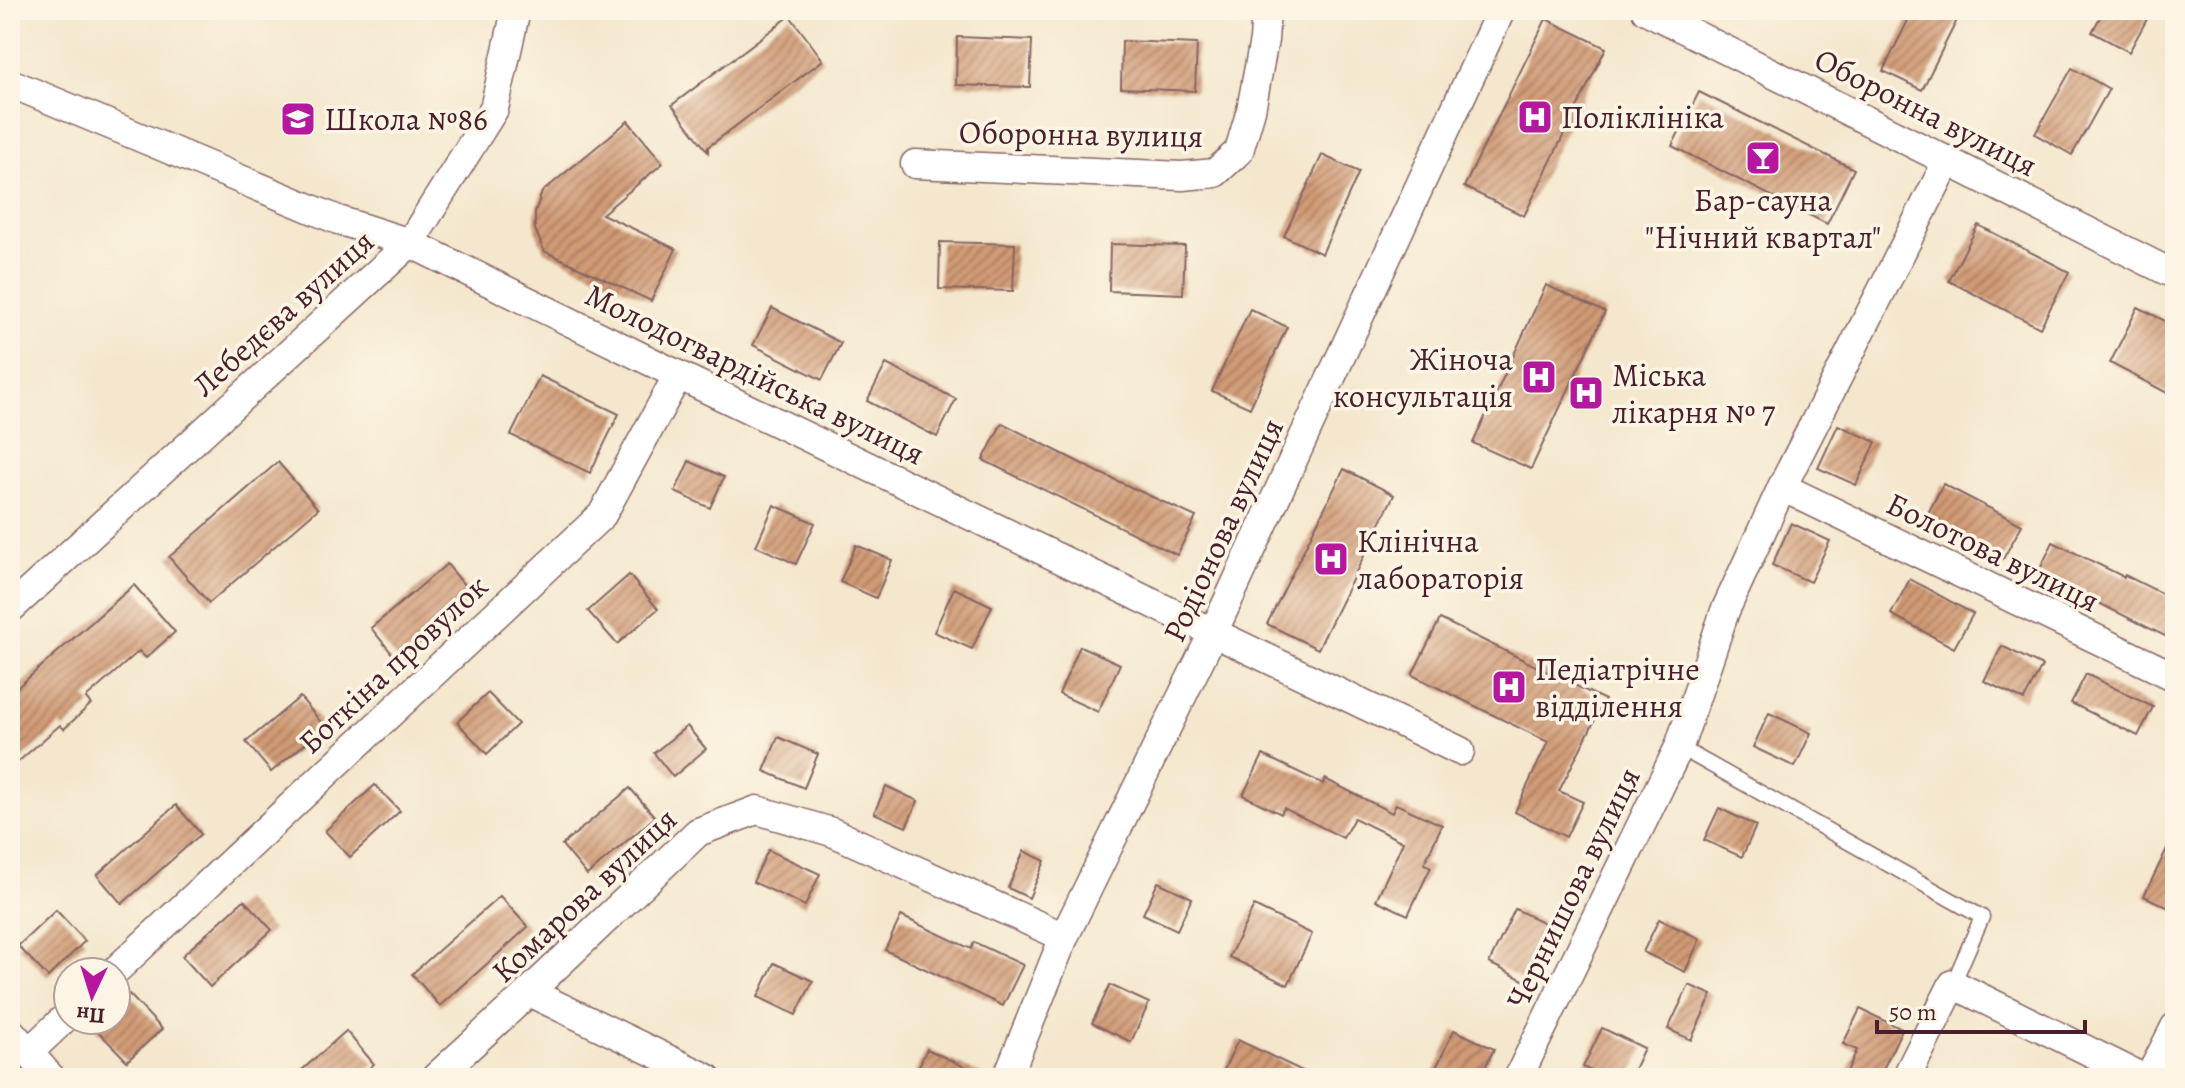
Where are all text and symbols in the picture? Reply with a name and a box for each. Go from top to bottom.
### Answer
street label: Оборонна вулиця [1807,37,2045,187]
place label: Поліклініка [1561,95,1724,139]
place label: Школа №86 [324,97,488,141]
hospital icon: Поліклініка [1516,98,1554,136]
school or university icon: Школа №86 [279,100,317,138]
street label: Оборонна вулиця [959,110,1203,158]
bar icon: Бар-сауна "Нічний квартал" [1744,139,1782,177]
place label: Бар-сауна "Нічний квартал" [1645,178,1881,259]
street label: Лебедєва вулиця [183,220,383,406]
street label: Молодогвардійська вулиця [578,273,932,475]
place label: Жіноча консультація [1333,337,1513,418]
place label: Міська лікарня № 7 [1612,353,1776,434]
hospital icon: Жіноча консультація [1520,358,1558,396]
hospital icon: Міська лікарня № 7 [1567,374,1605,412]
street label: Родіонова вулиця [1152,411,1294,649]
street label: Болотова вулиця [1879,481,2107,623]
place label: Клінічна лабораторія [1357,519,1524,600]
hospital icon: Клінічна лабораторія [1312,540,1350,578]
street label: Боткіна провулок [289,565,497,763]
place label: Педіатрічне відділення [1535,647,1700,728]
hospital icon: Педіатрічне відділення [1490,668,1528,706]
street label: Чернишова вулиця [1495,760,1651,1016]
street label: Комарова вулиця [482,797,686,993]
north arrow [52,956,132,1036]
scale bar [1877,984,2085,1034]
text: 50 m [1889,996,1937,1028]
text: Пн [75,999,106,1031]

